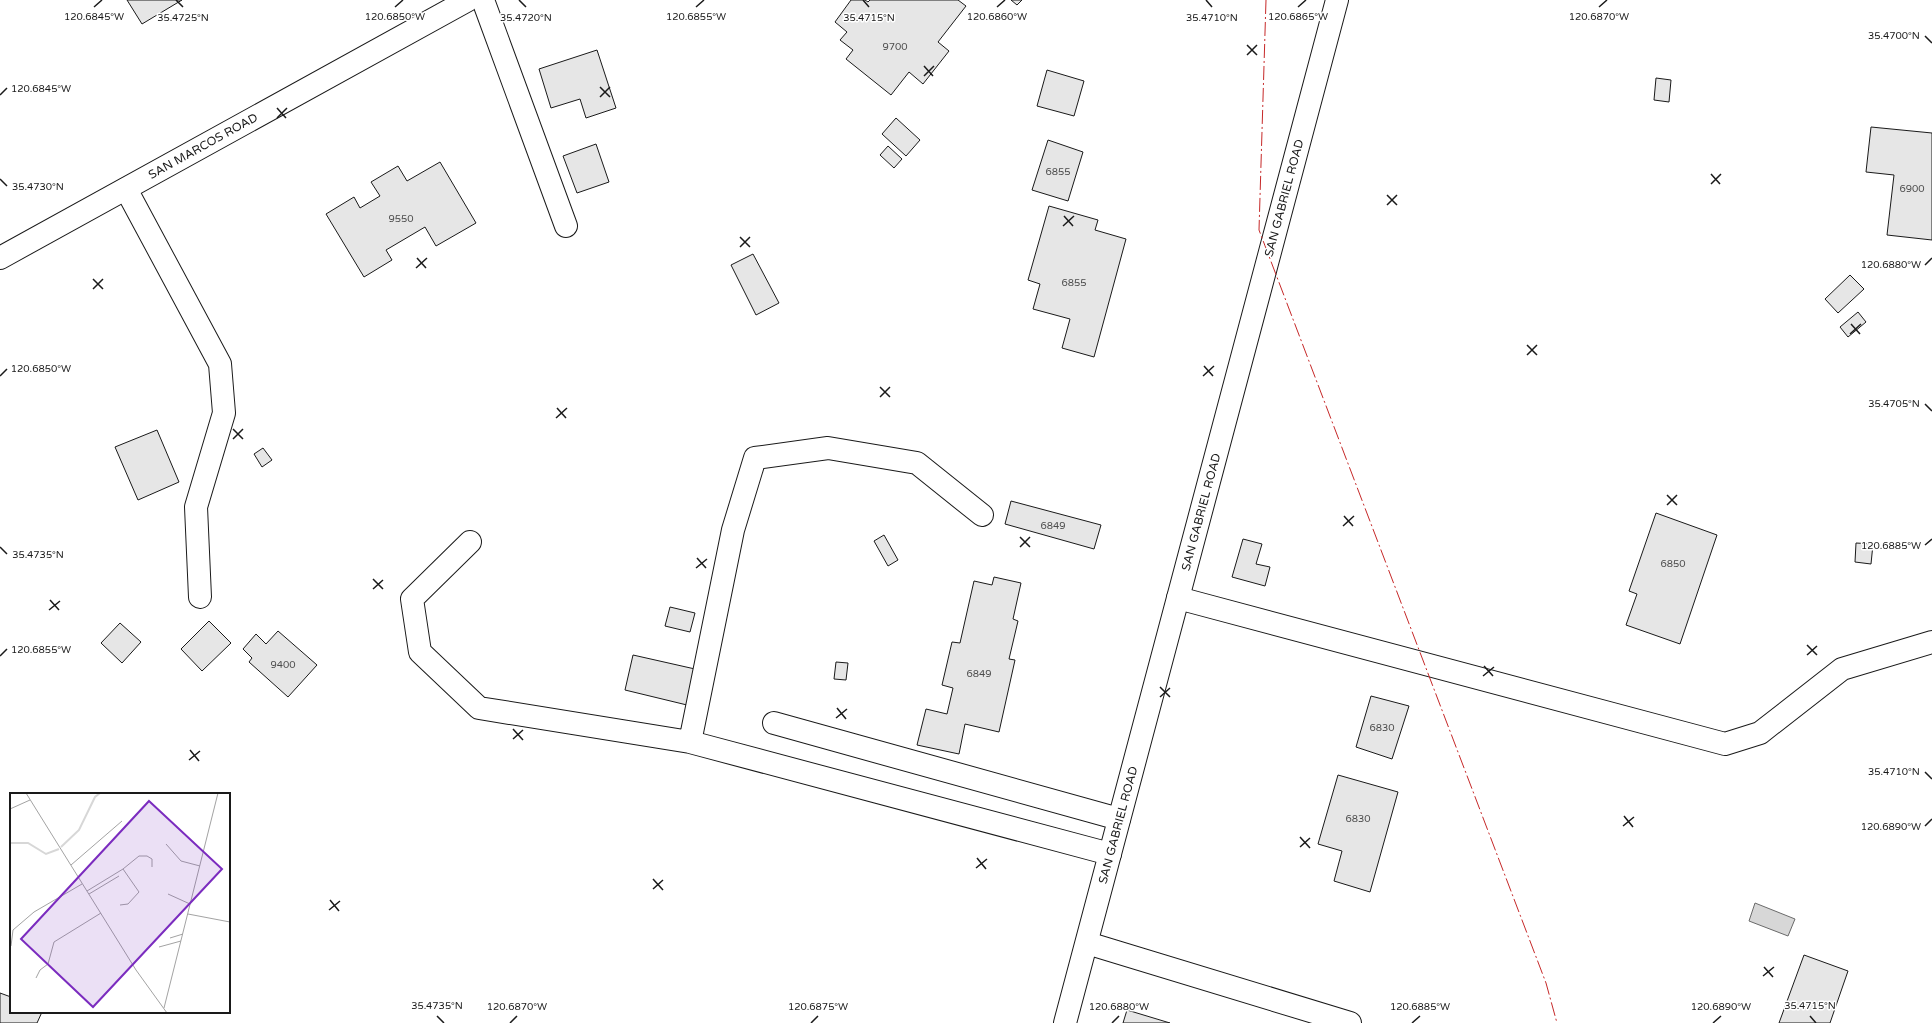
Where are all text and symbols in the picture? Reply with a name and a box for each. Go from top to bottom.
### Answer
text: 120.6845°W [64,11,124,23]
text: 120.6850°W [365,11,425,23]
text: 120.6855°W [666,11,726,23]
text: 120.6860°W [967,11,1027,23]
text: 120.6865°W [1268,11,1328,23]
text: 120.6870°W [1569,11,1629,23]
text: 35.4725°N [157,12,209,24]
text: 35.4720°N [500,12,552,24]
text: 35.4715°N [843,12,895,24]
text: 35.4710°N [1186,12,1238,24]
text: 35.4700°N [1868,30,1920,42]
house number: 9700 [882,41,908,53]
text: 120.6845°W [11,83,71,95]
street label: SAN MARCOS ROAD [146,110,260,182]
street label: SAN GABRIEL ROAD [1262,138,1306,258]
house number: 6855 [1045,166,1071,178]
text: 35.4730°N [12,181,64,193]
house number: 6900 [1899,183,1925,195]
house number: 9550 [388,213,414,225]
text: 120.6880°W [1861,259,1921,271]
house number: 6855 [1061,277,1087,289]
text: 120.6850°W [11,363,71,375]
text: 35.4705°N [1868,398,1920,410]
street label: SAN GABRIEL ROAD [1179,452,1223,572]
house number: 6849 [1040,520,1066,532]
text: 120.6885°W [1861,540,1921,552]
text: 35.4735°N [12,549,64,561]
house number: 6850 [1660,558,1686,570]
text: 120.6855°W [11,644,71,656]
house number: 9400 [270,659,296,671]
house number: 6849 [966,668,992,680]
house number: 6830 [1369,722,1395,734]
street label: SAN GABRIEL ROAD [1096,765,1140,885]
text: 35.4710°N [1868,766,1920,778]
inset map [10,793,230,1013]
house number: 6830 [1345,813,1371,825]
text: 120.6890°W [1861,821,1921,833]
text: 35.4735°N [411,1000,463,1012]
text: 35.4715°N [1784,1000,1836,1012]
text: 120.6870°W [487,1001,547,1013]
text: 120.6875°W [788,1001,848,1013]
text: 120.6880°W [1089,1001,1149,1013]
text: 120.6885°W [1390,1001,1450,1013]
text: 120.6890°W [1691,1001,1751,1013]

